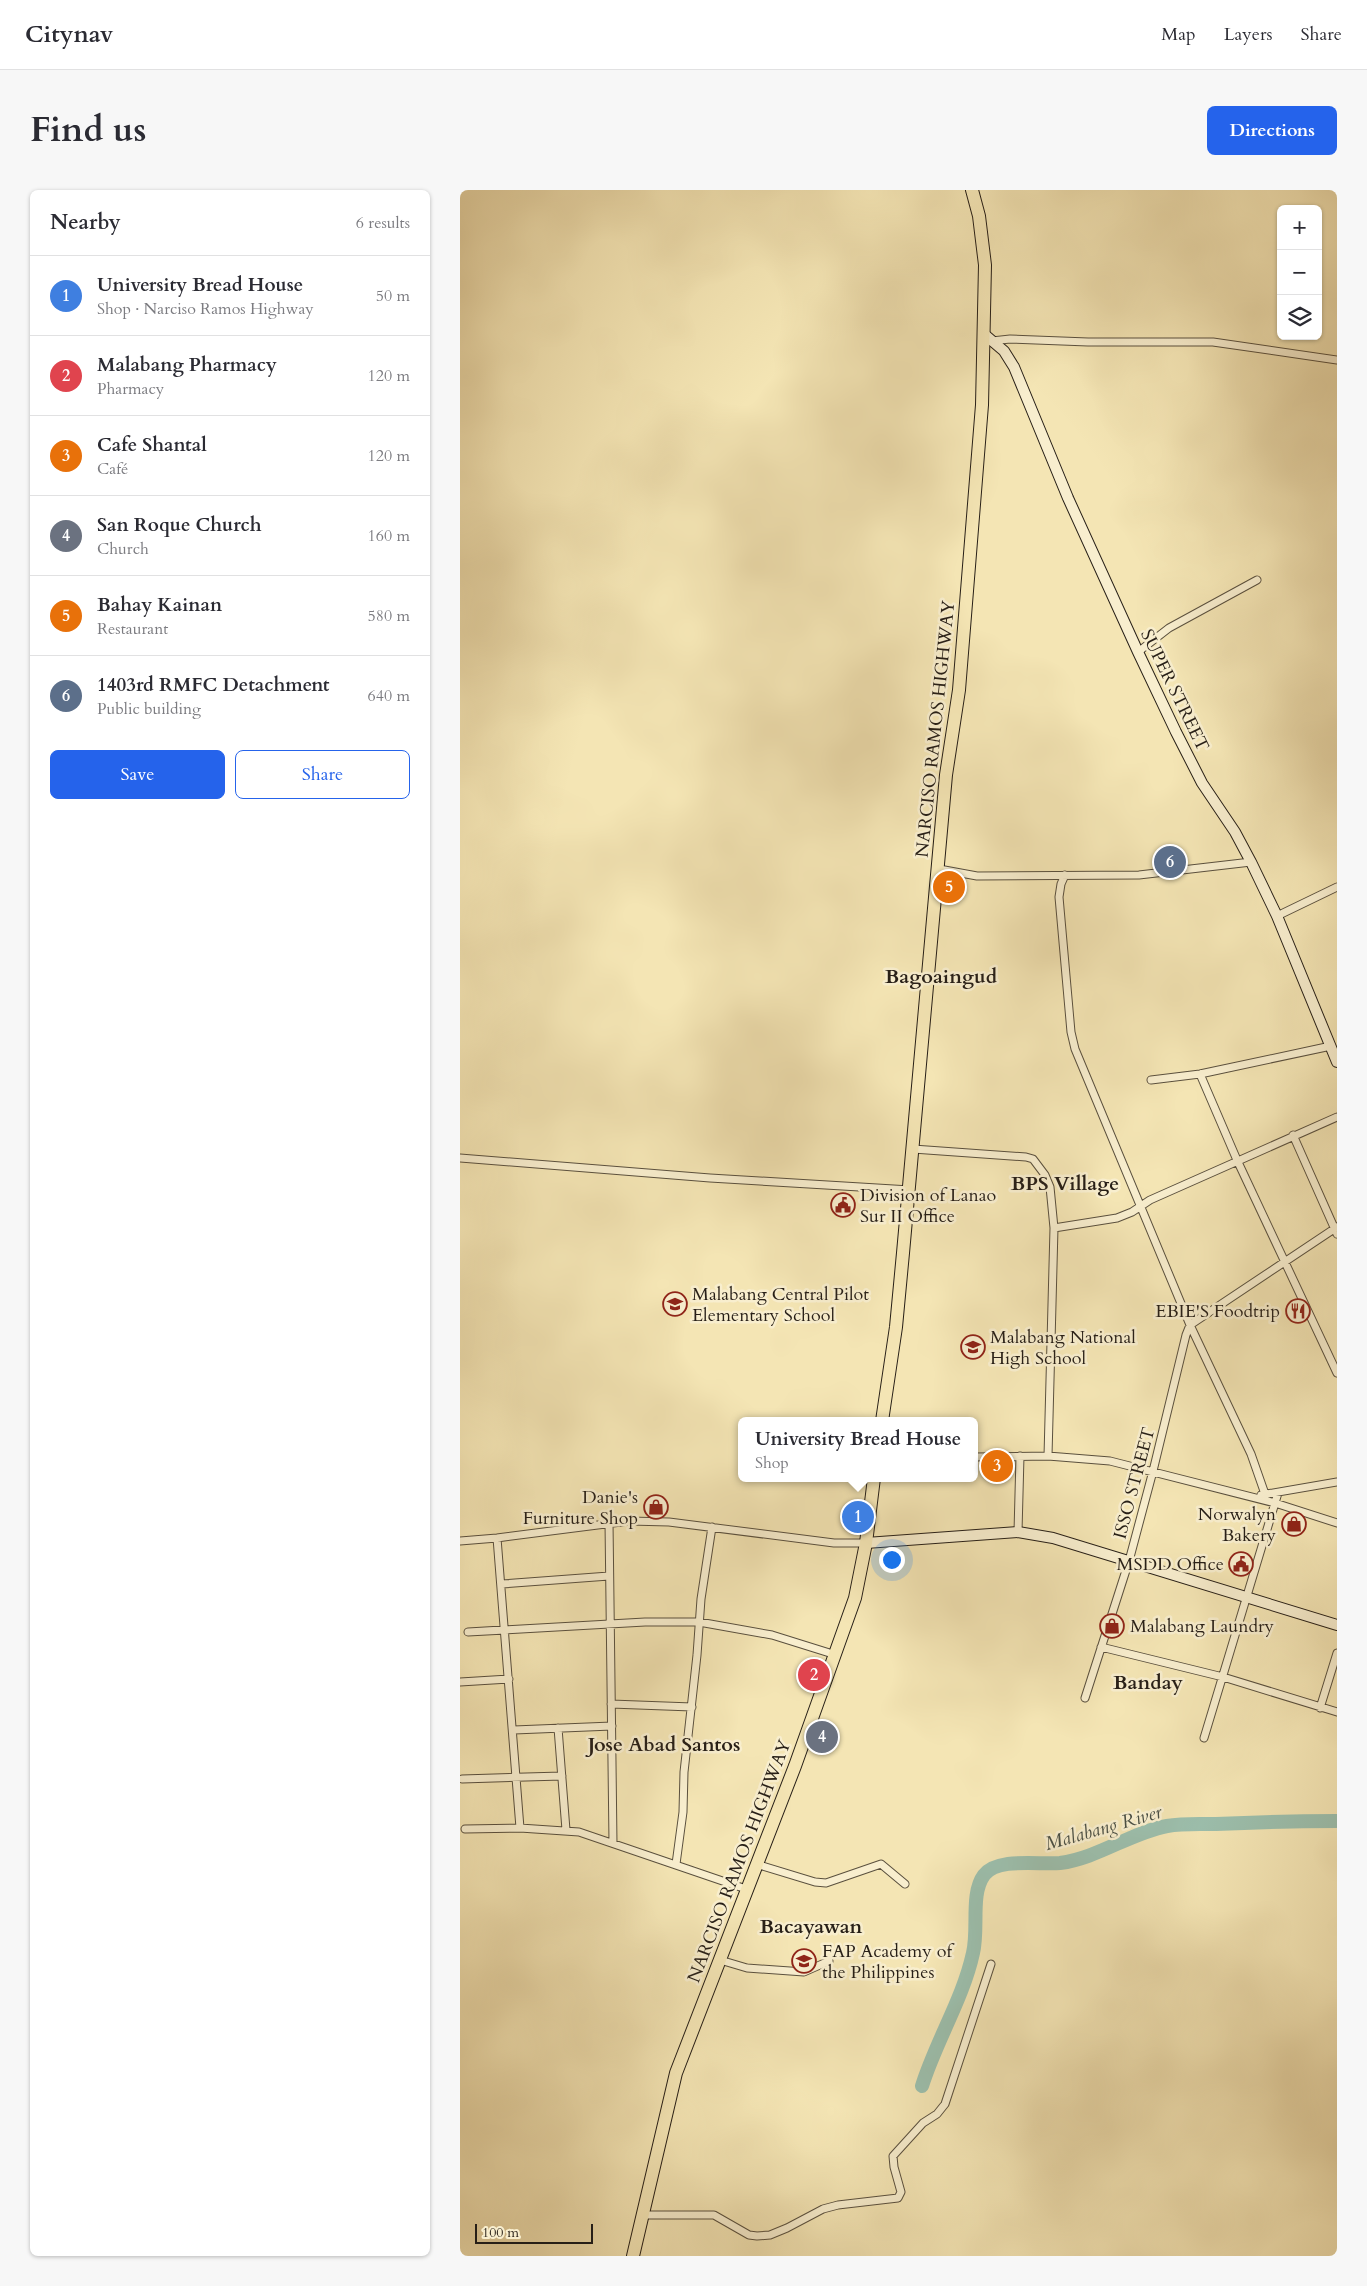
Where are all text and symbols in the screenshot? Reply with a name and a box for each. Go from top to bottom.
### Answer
text: Citynav [25,18,113,51]
text: Map [1161,22,1196,47]
text: Layers [1224,22,1273,47]
text: Share [1301,22,1342,47]
text: Find us [30,106,146,154]
button: Directions [1207,106,1337,155]
map controls [1277,205,1322,340]
button: + [1277,205,1322,250]
text: Nearby [50,208,121,237]
text: 6 results [356,212,410,234]
button: − [1277,250,1322,295]
text: University Bread House [97,272,303,298]
text: 1 [62,285,70,307]
text: 50 m [376,285,410,307]
button: layers [1277,295,1322,340]
text: Shop · Narciso Ramos Highway [97,298,314,320]
text: Malabang Pharmacy [97,352,277,378]
text: 2 [62,365,70,387]
text: 120 m [368,365,410,387]
text: Pharmacy [97,378,164,400]
text: Cafe Shantal [97,432,207,458]
text: 3 [62,445,70,467]
text: 120 m [368,445,410,467]
text: Café [97,458,128,480]
text: San Roque Church [97,512,261,538]
text: 4 [62,525,70,547]
text: 160 m [368,525,410,547]
text: Church [97,538,149,560]
text: Bahay Kainan [97,592,222,618]
street label: NARCISO RAMOS HIGHWAY [910,599,961,859]
text: 5 [62,605,70,627]
text: 580 m [368,605,410,627]
text: Restaurant [97,618,168,640]
street label: SUPER STREET [1134,625,1215,755]
text: 1403rd RMFC Detachment [97,672,329,698]
text: 6 [62,685,70,707]
text: 640 m [368,685,410,707]
text: Public building [97,698,201,720]
button: Save [50,750,225,799]
button: Share [235,750,410,799]
pin: 6 [1154,843,1186,881]
pin: 5 [933,868,965,906]
district label: Bagoaingud [885,963,998,990]
district label: BPS Village [1011,1170,1119,1197]
place label: Division of Lanao Sur II Office [860,1183,996,1229]
public building icon: Division of Lanao Sur II Office [830,1192,856,1218]
place label: Malabang Central Pilot Elementary School [692,1282,869,1328]
school or university icon: Malabang Central Pilot Elementary School [662,1291,688,1317]
restaurant icon: EBIE'S Foodtrip [1285,1298,1311,1324]
place label: EBIE'S Foodtrip [1155,1299,1280,1324]
place label: Malabang National High School [990,1325,1136,1371]
school or university icon: Malabang National High School [960,1334,986,1360]
popup [738,1417,978,1482]
street label: ISSO STREET [1108,1425,1161,1542]
text: University Bread House [755,1426,961,1452]
pin: 3 [981,1447,1013,1485]
text: Shop [755,1452,789,1474]
place label: Danie's Furniture Shop [523,1485,638,1531]
shop icon: Danie's Furniture Shop [643,1494,669,1520]
pin: 1 [842,1498,874,1536]
place label: Norwalyn Bakery [1198,1502,1277,1548]
shop icon: Norwalyn Bakery [1281,1511,1307,1537]
your location [879,1547,905,1573]
public building icon: MSDD Office [1228,1551,1254,1577]
place label: MSDD Office [1116,1552,1224,1577]
shop icon: Malabang Laundry [1099,1613,1125,1639]
place label: Malabang Laundry [1130,1614,1275,1639]
pin: 2 [798,1656,830,1694]
district label: Banday [1113,1669,1184,1696]
pin: 4 [806,1718,838,1756]
district label: Jose Abad Santos [585,1731,740,1758]
street label: NARCISO RAMOS HIGHWAY [682,1736,798,1986]
water label: Malabang River [1042,1799,1166,1857]
district label: Bacayawan [760,1913,863,1940]
place label: FAP Academy of the Philippines [822,1939,955,1985]
school or university icon: FAP Academy of the Philippines [791,1948,817,1974]
scale bar [475,2221,592,2244]
text: 100 m [482,2223,519,2242]

